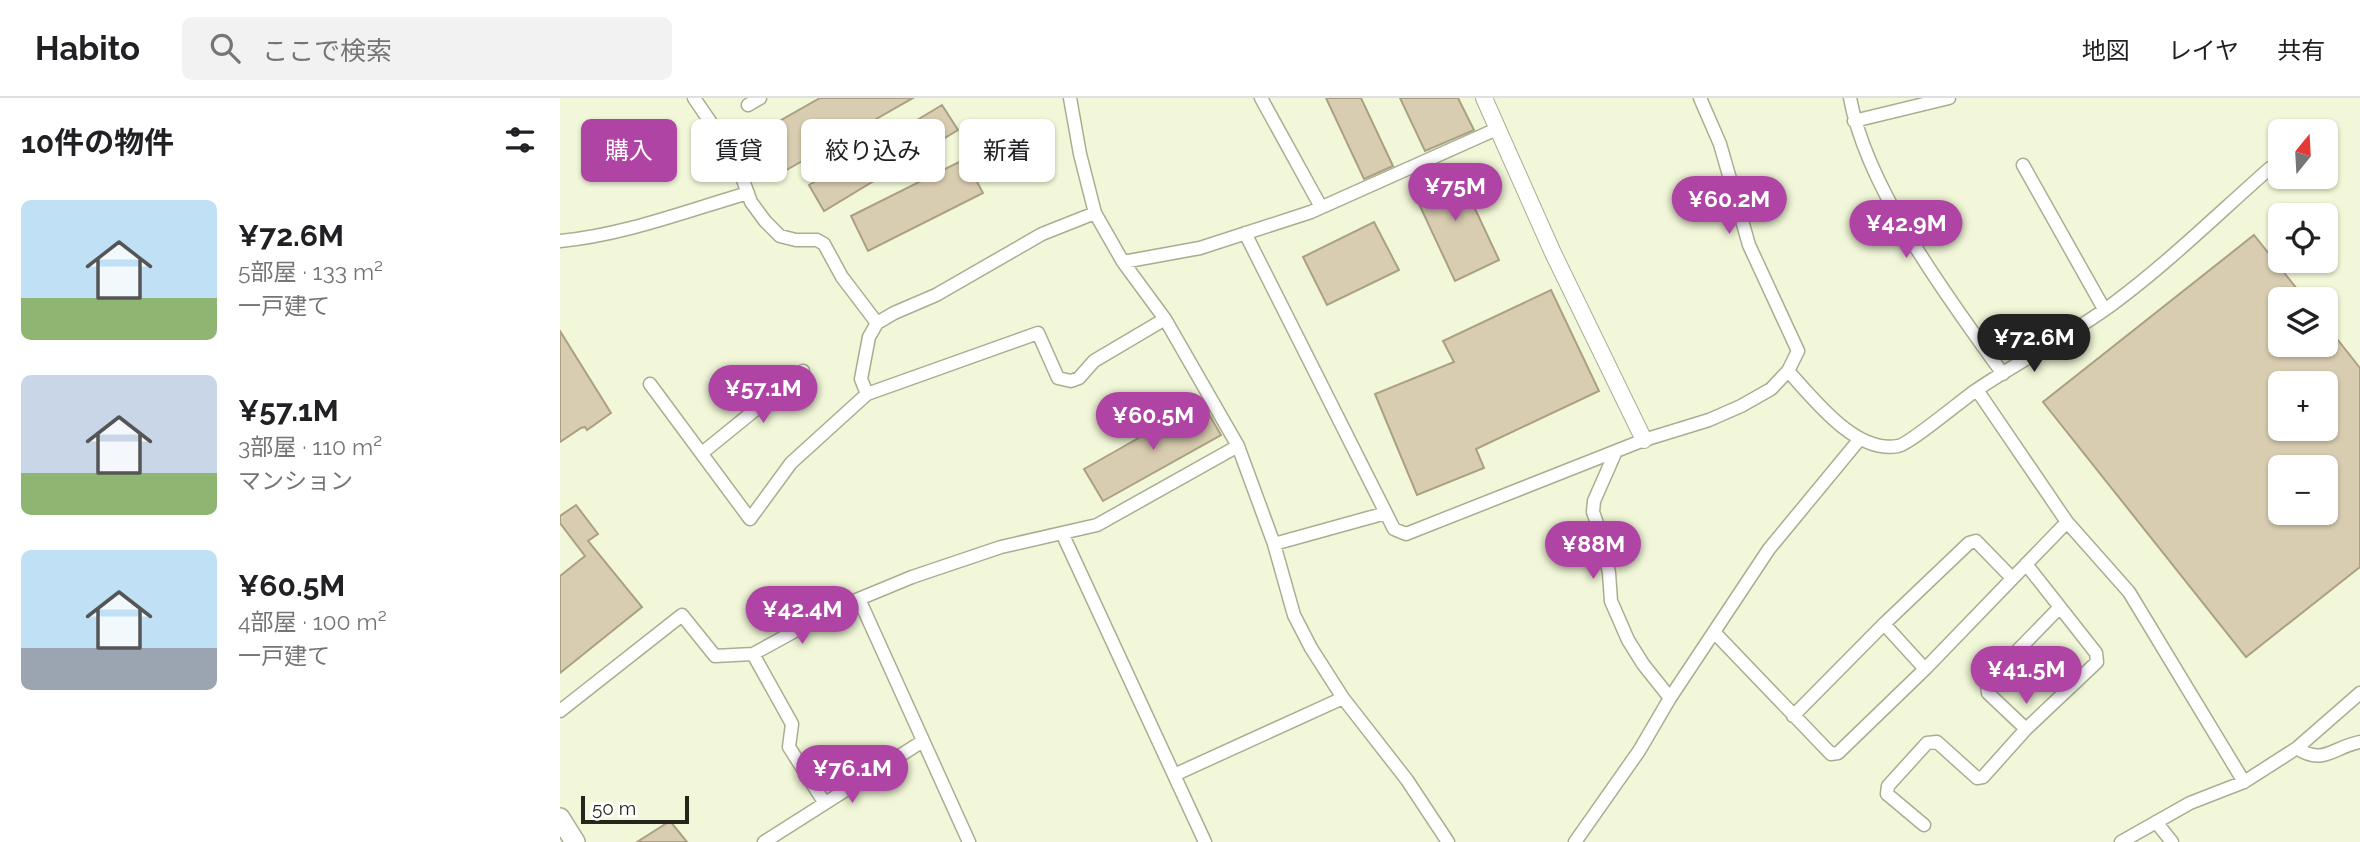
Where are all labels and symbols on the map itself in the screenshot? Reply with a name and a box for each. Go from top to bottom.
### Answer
north arrow [2268,119,2338,189]
pin: ¥75M [1414,164,1496,223]
pin: ¥60.2M [1672,176,1786,236]
pin: ¥42.9M [1849,200,1963,260]
pin: ¥72.6M [1977,314,2091,374]
pin: ¥57.1M [706,366,820,425]
pin: ¥60.5M [1096,392,1210,452]
pin: ¥88M [1552,522,1634,581]
pin: ¥42.4M [745,587,859,646]
pin: ¥41.5M [1969,646,2083,706]
pin: ¥76.1M [795,746,909,805]
scale bar [581,793,690,825]

